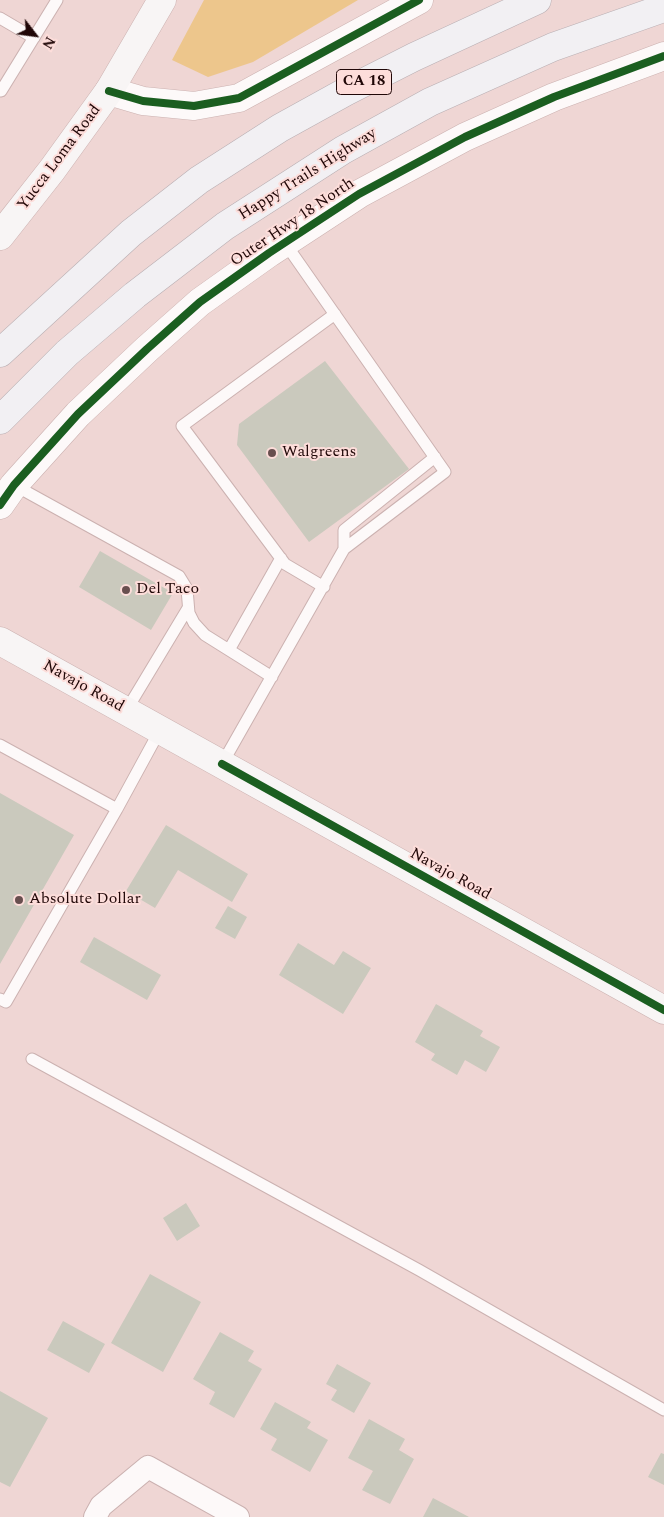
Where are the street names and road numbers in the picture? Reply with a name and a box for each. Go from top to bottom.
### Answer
road number: CA 18 [336,70,392,94]
street label: Yucca Loma Road [14,101,106,215]
street label: Happy Trails Highway [235,125,381,225]
street label: Outer Hwy 18 North [227,174,359,272]
street label: Navajo Road [39,657,127,717]
street label: Navajo Road [406,845,494,905]

